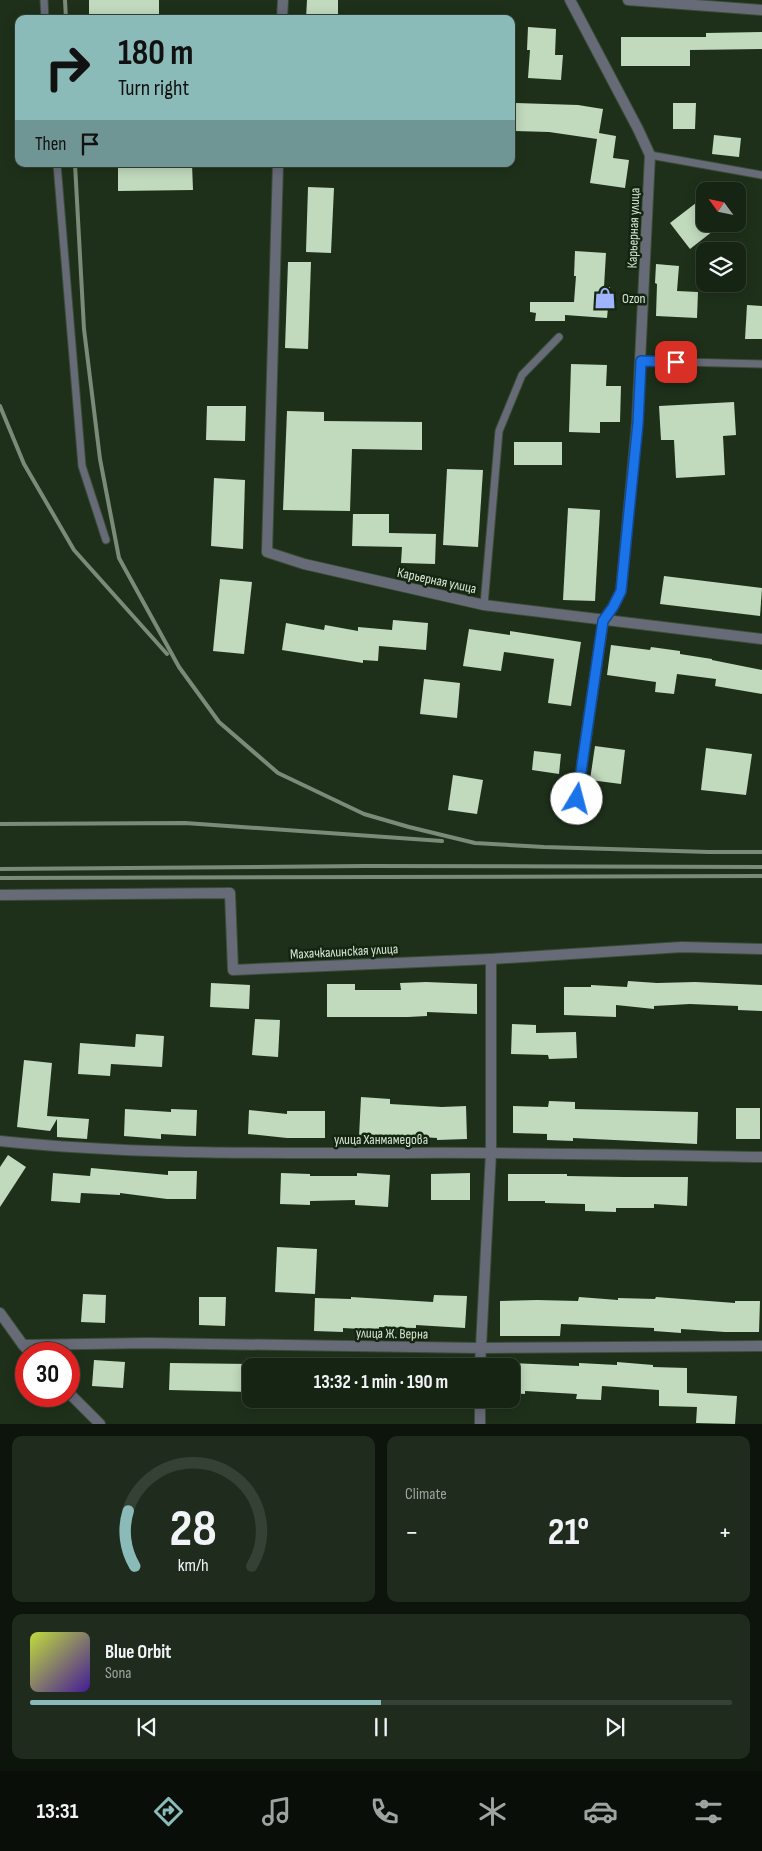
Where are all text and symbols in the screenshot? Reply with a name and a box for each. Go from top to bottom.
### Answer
text: 180 m [118,32,194,75]
icon: right [35,35,100,100]
text: Turn right [118,75,189,102]
icon: arrive [76,130,104,158]
text: Then [35,133,66,156]
north arrow [696,182,746,232]
map controls [696,182,746,292]
street label: Карьерная улица [624,187,643,269]
button: layers [696,242,746,292]
shop icon: Ozon [592,285,618,311]
place label: Ozon [622,290,646,307]
pin [655,341,697,383]
icon: arrive [662,348,690,376]
street label: Карьерная улица [396,564,478,597]
position arrow [550,772,602,824]
street label: Махачкалинская улица [290,940,399,963]
street label: улица Ханмамедова [334,1131,428,1148]
street label: улица Ж. Верна [356,1324,428,1343]
speed limit sign: 30 [15,1342,80,1407]
text: 13:32 · 1 min · 190 m [314,1371,448,1394]
text: Climate [405,1485,447,1504]
text: 28 [170,1498,217,1561]
text: 21° [548,1510,589,1555]
text: − [405,1516,419,1549]
text: + [718,1516,732,1549]
text: km/h [178,1555,209,1576]
text: Blue Orbit [105,1641,171,1664]
text: Sona [105,1664,132,1683]
icon: previous [133,1713,161,1741]
icon: pause [367,1713,395,1741]
icon: next [601,1713,629,1741]
icon: directions [151,1794,186,1829]
icon: music [259,1794,294,1829]
icon: phone [367,1794,402,1829]
icon: climate [475,1794,510,1829]
icon: car [583,1794,618,1829]
icon: filters [691,1794,726,1829]
text: 13:31 [36,1798,78,1825]

